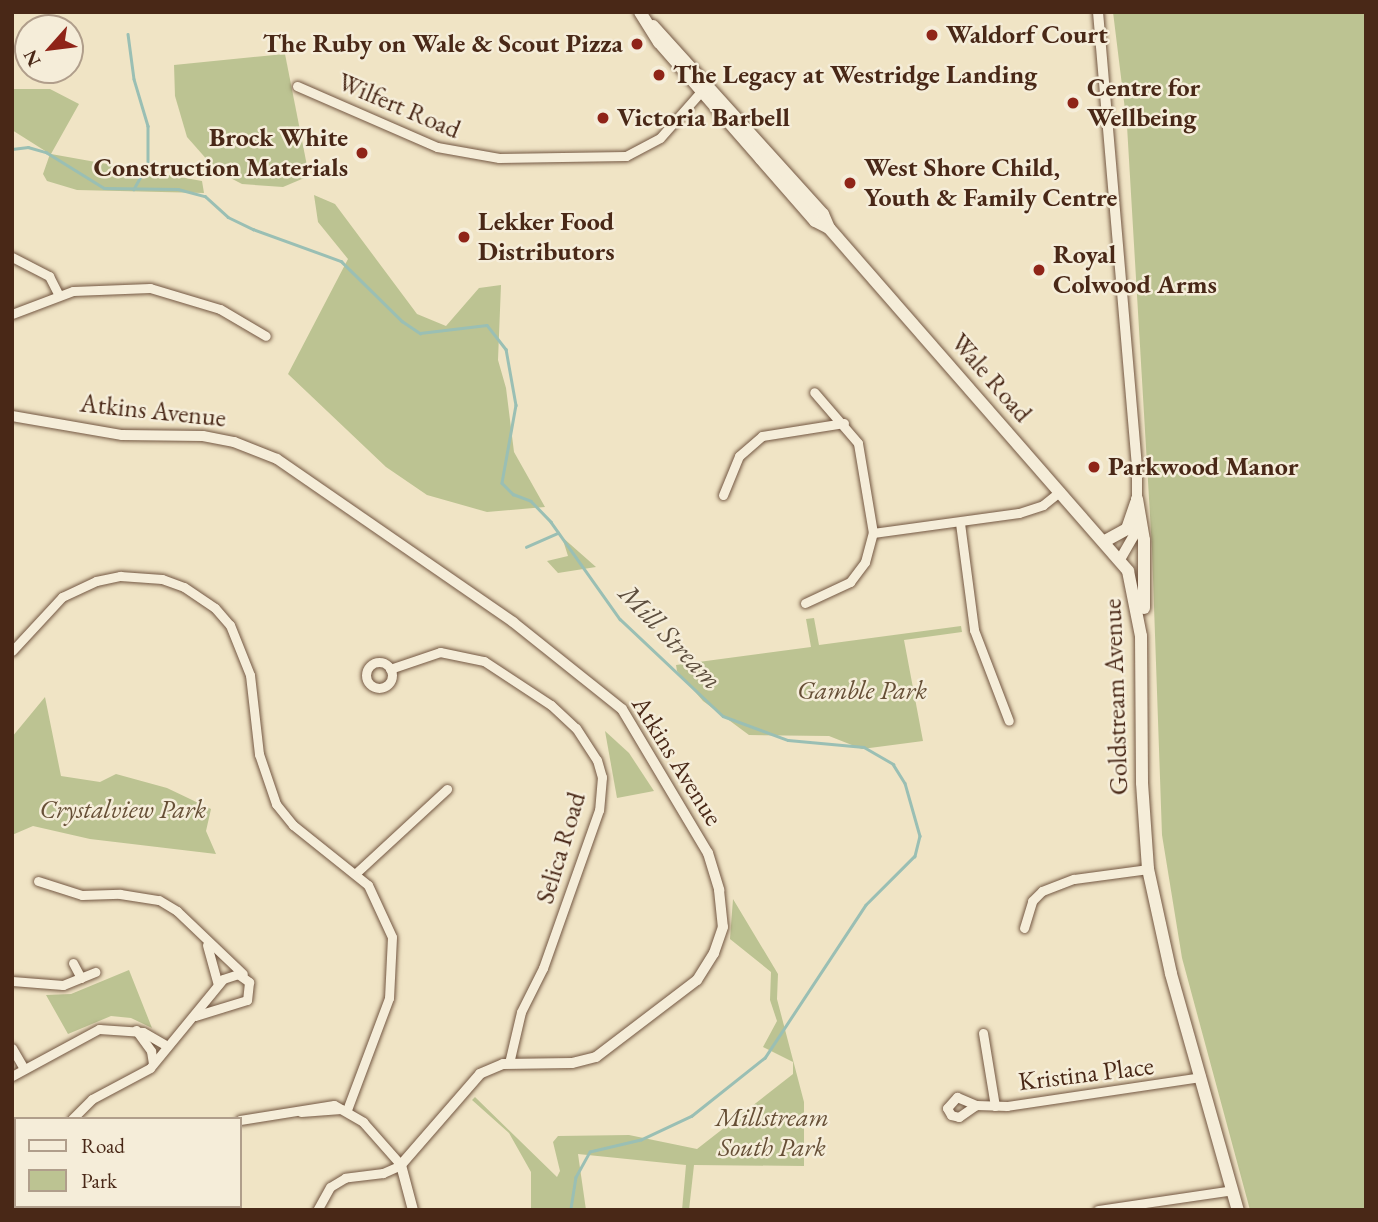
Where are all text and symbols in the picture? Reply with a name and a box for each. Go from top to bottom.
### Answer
north arrow [14,14,84,84]
place label: Waldorf Court [946,19,1108,51]
marker: Waldorf Court [924,27,940,43]
place label: The Ruby on Wale & Scout Pizza [263,28,623,60]
marker: The Ruby on Wale & Scout Pizza [629,36,645,52]
text: N [17,45,46,71]
place label: The Legacy at Westridge Landing [673,59,1037,91]
street label: Wilfert Road [333,66,465,146]
marker: The Legacy at Westridge Landing [651,67,667,83]
place label: Centre for Wellbeing [1087,72,1200,134]
marker: Centre for Wellbeing [1065,95,1081,111]
place label: Victoria Barbell [617,102,790,134]
marker: Victoria Barbell [595,110,611,126]
place label: Brock White Construction Materials [94,122,348,184]
marker: Brock White Construction Materials [354,145,370,161]
place label: West Shore Child, Youth & Family Centre [864,152,1117,214]
marker: West Shore Child, Youth & Family Centre [842,175,858,191]
place label: Lekker Food Distributors [478,206,614,268]
marker: Lekker Food Distributors [456,229,472,245]
place label: Royal Colwood Arms [1053,239,1217,300]
marker: Royal Colwood Arms [1031,262,1047,278]
street label: Wale Road [944,327,1038,429]
street label: Atkins Avenue [78,388,228,434]
place label: Parkwood Manor [1108,451,1299,483]
marker: Parkwood Manor [1086,459,1102,475]
water label: Mill Stream [613,576,729,696]
street label: Goldstream Avenue [1097,598,1135,796]
park label: Gamble Park [797,675,927,707]
street label: Atkins Avenue [625,691,729,831]
street label: Selica Road [529,788,593,908]
park label: Crystalview Park [40,794,206,826]
street label: Kristina Place [1017,1050,1155,1098]
park label: Millstream South Park [715,1102,829,1164]
legend [14,1117,242,1208]
text: Road [81,1132,125,1159]
text: Park [81,1167,117,1194]

